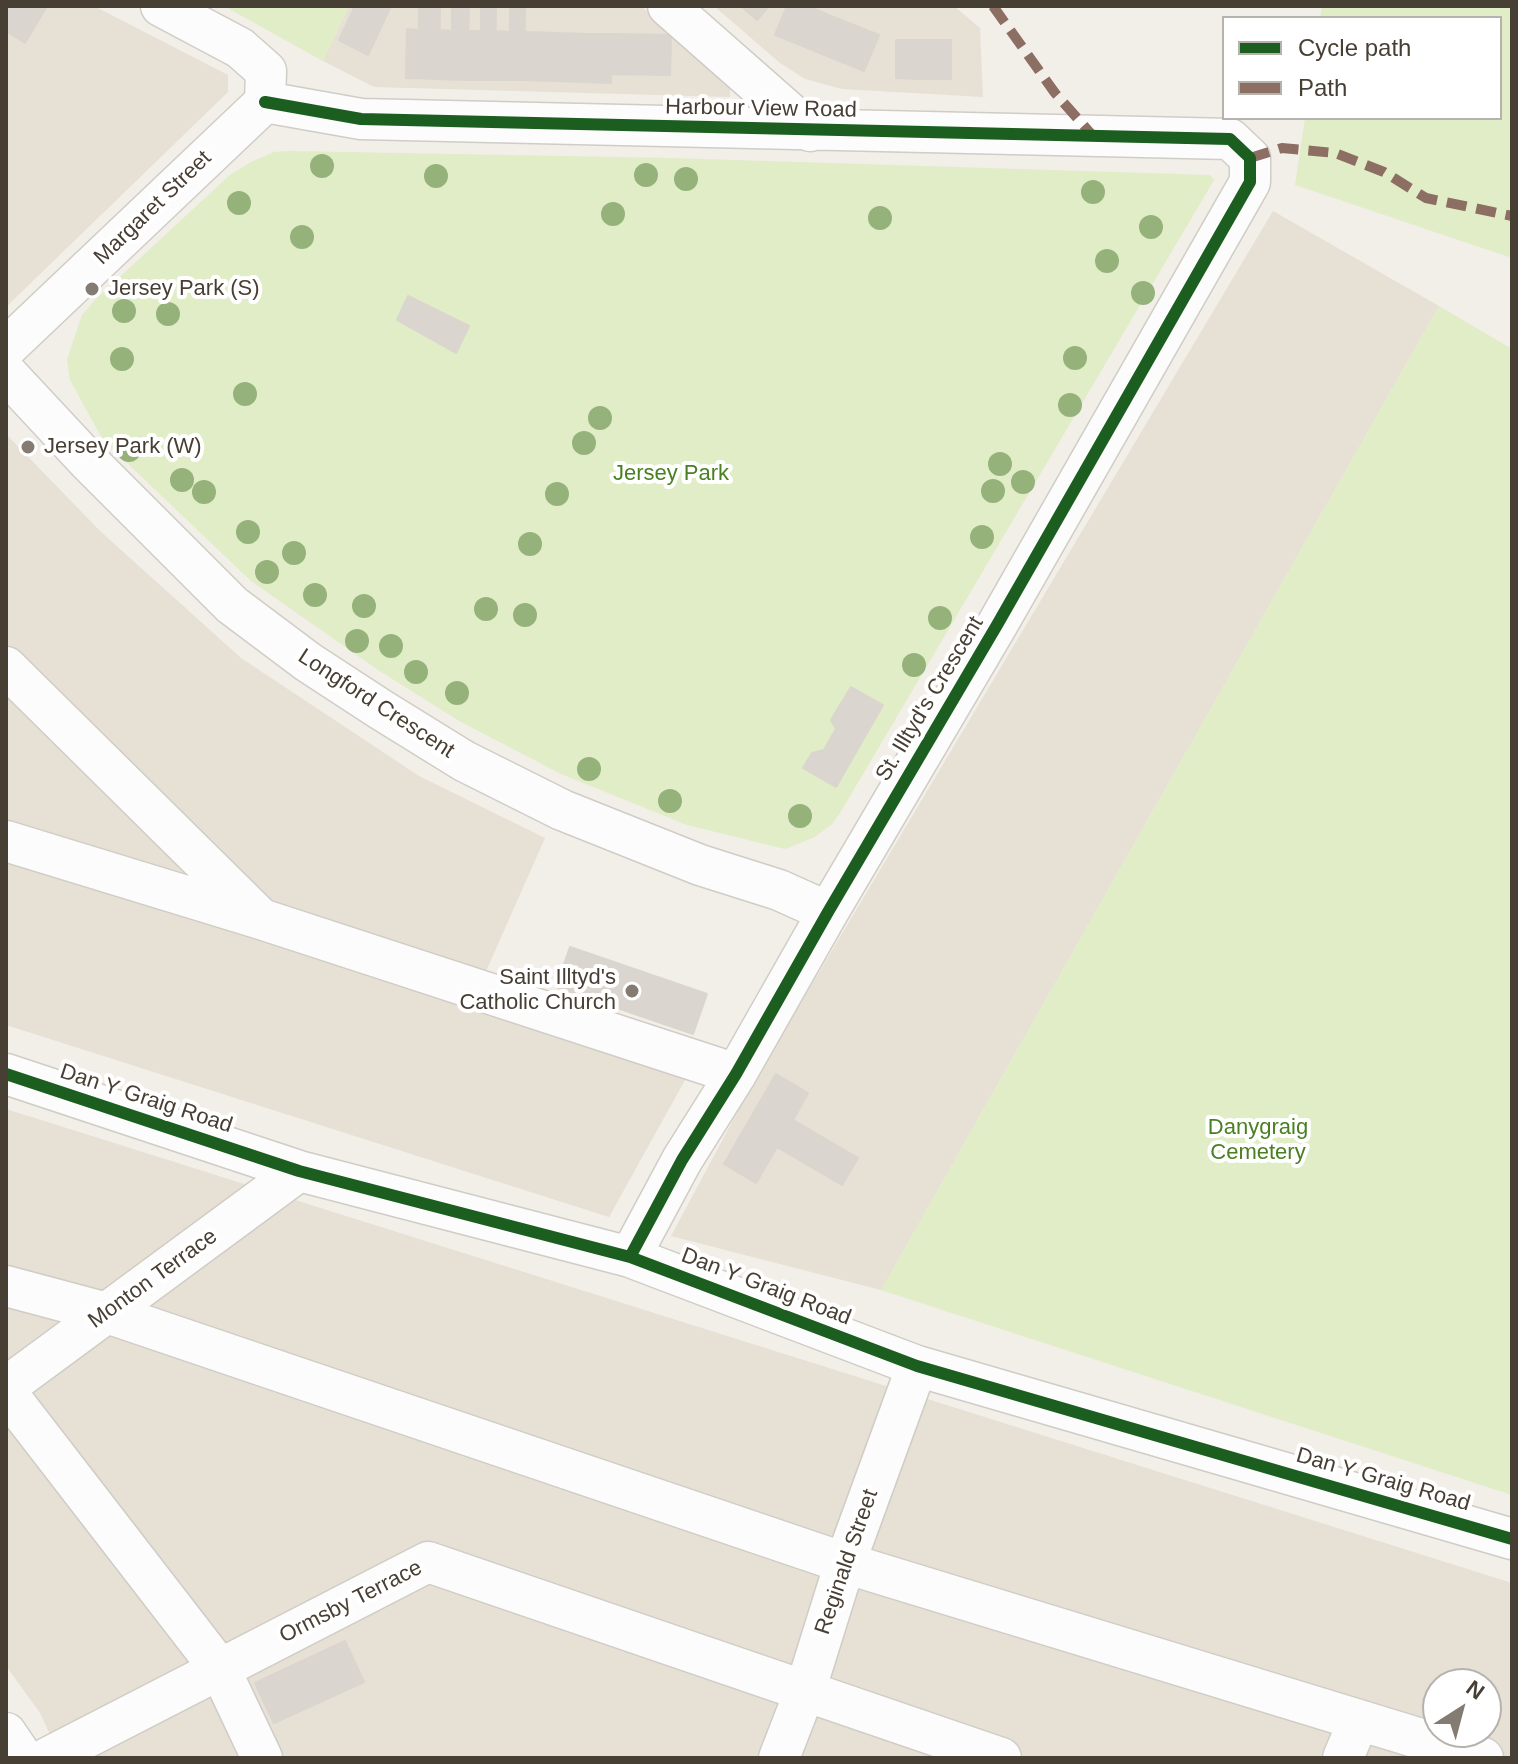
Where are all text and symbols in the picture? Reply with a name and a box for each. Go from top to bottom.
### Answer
legend [1222,16,1502,120]
text: Cycle path [1298,34,1411,61]
text: Path [1298,74,1347,101]
street label: Harbour View Road [665,94,857,124]
street label: Margaret Street [89,145,217,271]
place label: Jersey Park (S) [108,276,260,302]
marker: Jersey Park (S) [83,280,101,298]
place label: Jersey Park (W) [44,434,202,460]
marker: Jersey Park (W) [19,438,37,456]
park label: Jersey Park [613,461,729,487]
street label: St. Illtyd's Crescent [870,612,990,786]
street label: Longford Crescent [293,644,459,764]
place label: Saint Illtyd's Catholic Church [459,965,616,1016]
marker: Saint Illtyd's Catholic Church [623,982,641,1000]
street label: Dan Y Graig Road [56,1059,236,1139]
park label: Danygraig Cemetery [1208,1115,1308,1166]
street label: Monton Terrace [83,1223,223,1335]
street label: Dan Y Graig Road [677,1242,855,1332]
street label: Dan Y Graig Road [1293,1443,1473,1517]
street label: Reginald Street [810,1486,884,1638]
street label: Ormsby Terrace [275,1555,427,1649]
north arrow [1422,1668,1502,1748]
text: N [1461,1675,1489,1705]

